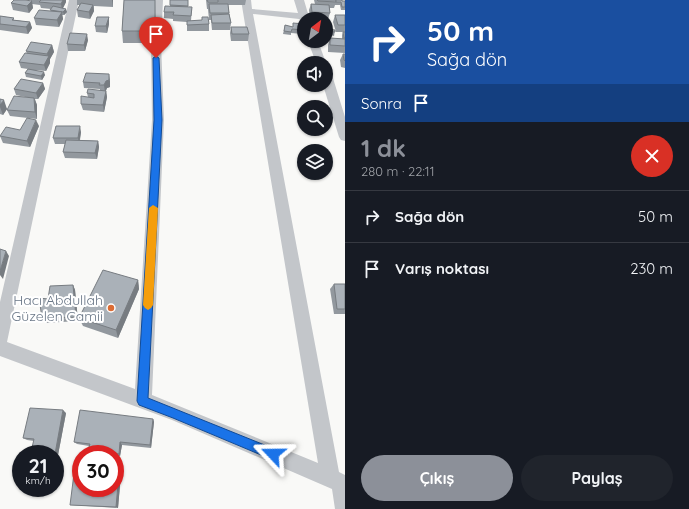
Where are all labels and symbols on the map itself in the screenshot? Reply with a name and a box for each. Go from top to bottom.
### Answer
north arrow [297,12,333,48]
pin [139,17,173,58]
place label: Hacı Abdullah Güzelen Camii [12,291,103,325]
marker: Hacı Abdullah Güzelen Camii [106,303,116,313]
position arrow [252,433,294,475]
speed limit sign: 30 [72,445,124,497]

